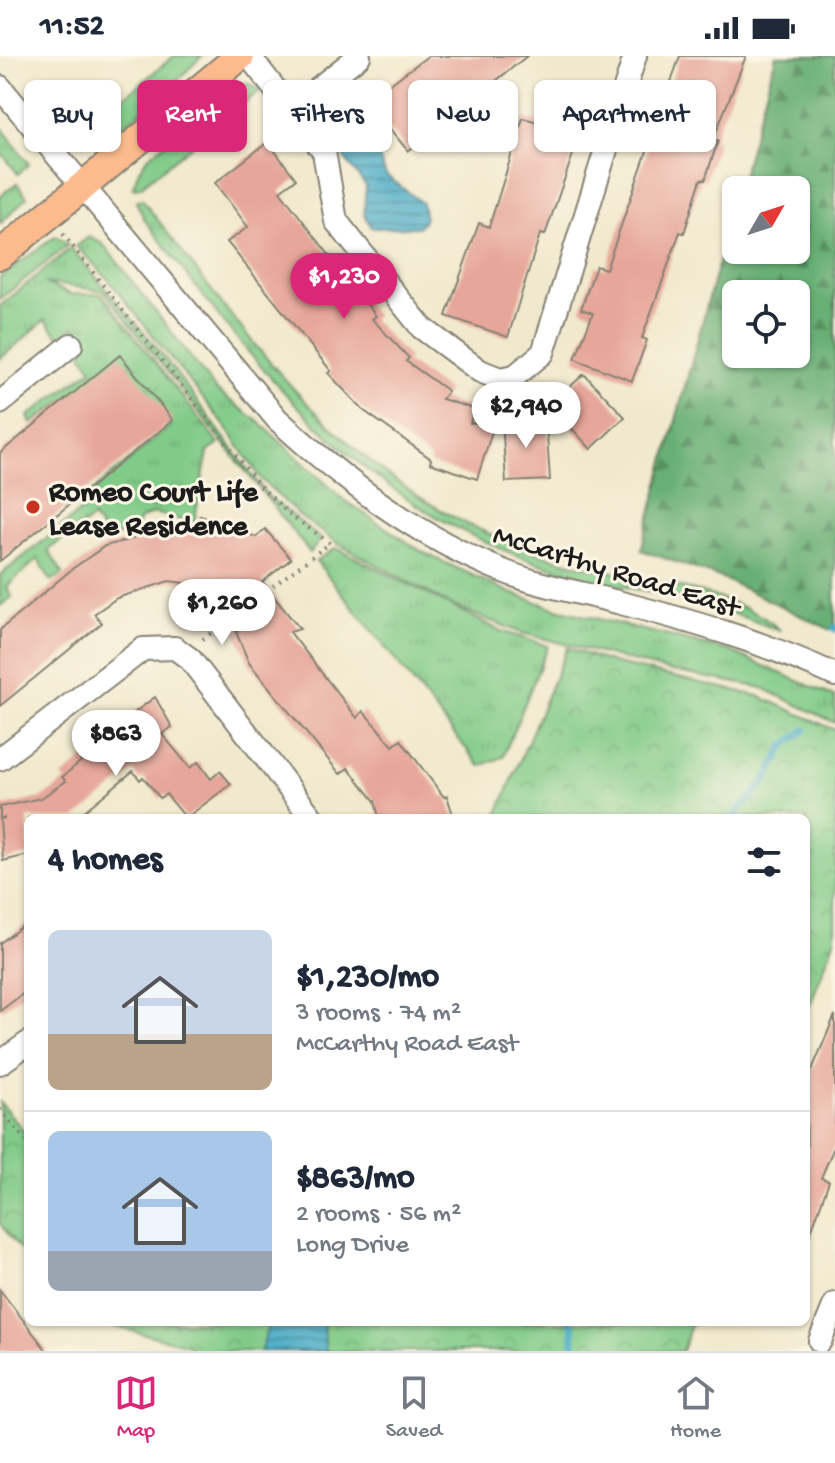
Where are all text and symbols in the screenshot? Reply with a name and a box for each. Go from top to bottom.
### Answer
text: 11:52 [40,11,104,46]
chip: Buy [24,80,121,152]
chip: Rent [137,80,247,152]
chip: Filters [263,80,392,152]
chip: New [408,80,518,152]
chip: Apartment [534,80,716,152]
north arrow [722,176,810,264]
map controls [722,176,810,368]
pin: $1,230 [279,253,409,321]
text: $1,230 [308,263,380,294]
button: locate [722,280,810,368]
pin: $2,940 [461,382,591,450]
text: $2,940 [490,392,562,423]
place label: Romeo Court Life Lease Residence [48,477,259,546]
marker: Romeo Court Life Lease Residence [24,498,42,516]
street label: McCarthy Road East [488,519,746,628]
pin: $1,260 [157,579,287,647]
text: $1,260 [186,589,258,620]
pin: $863 [69,710,163,778]
text: $863 [90,720,142,751]
icon: filters [742,840,786,884]
text: 4 homes [48,842,162,882]
text: $1,230/mo [296,959,439,999]
icon: home [112,962,208,1058]
text: 3 rooms · 74 m² [296,999,461,1030]
text: McCarthy Road East [296,1030,518,1061]
text: $863/mo [296,1160,415,1200]
icon: home [112,1163,208,1259]
text: 2 rooms · 56 m² [296,1200,461,1231]
text: Long Drive [296,1231,409,1262]
tab: Map [114,1371,158,1445]
tab: Saved [386,1371,442,1445]
tab: Home [670,1371,721,1445]

